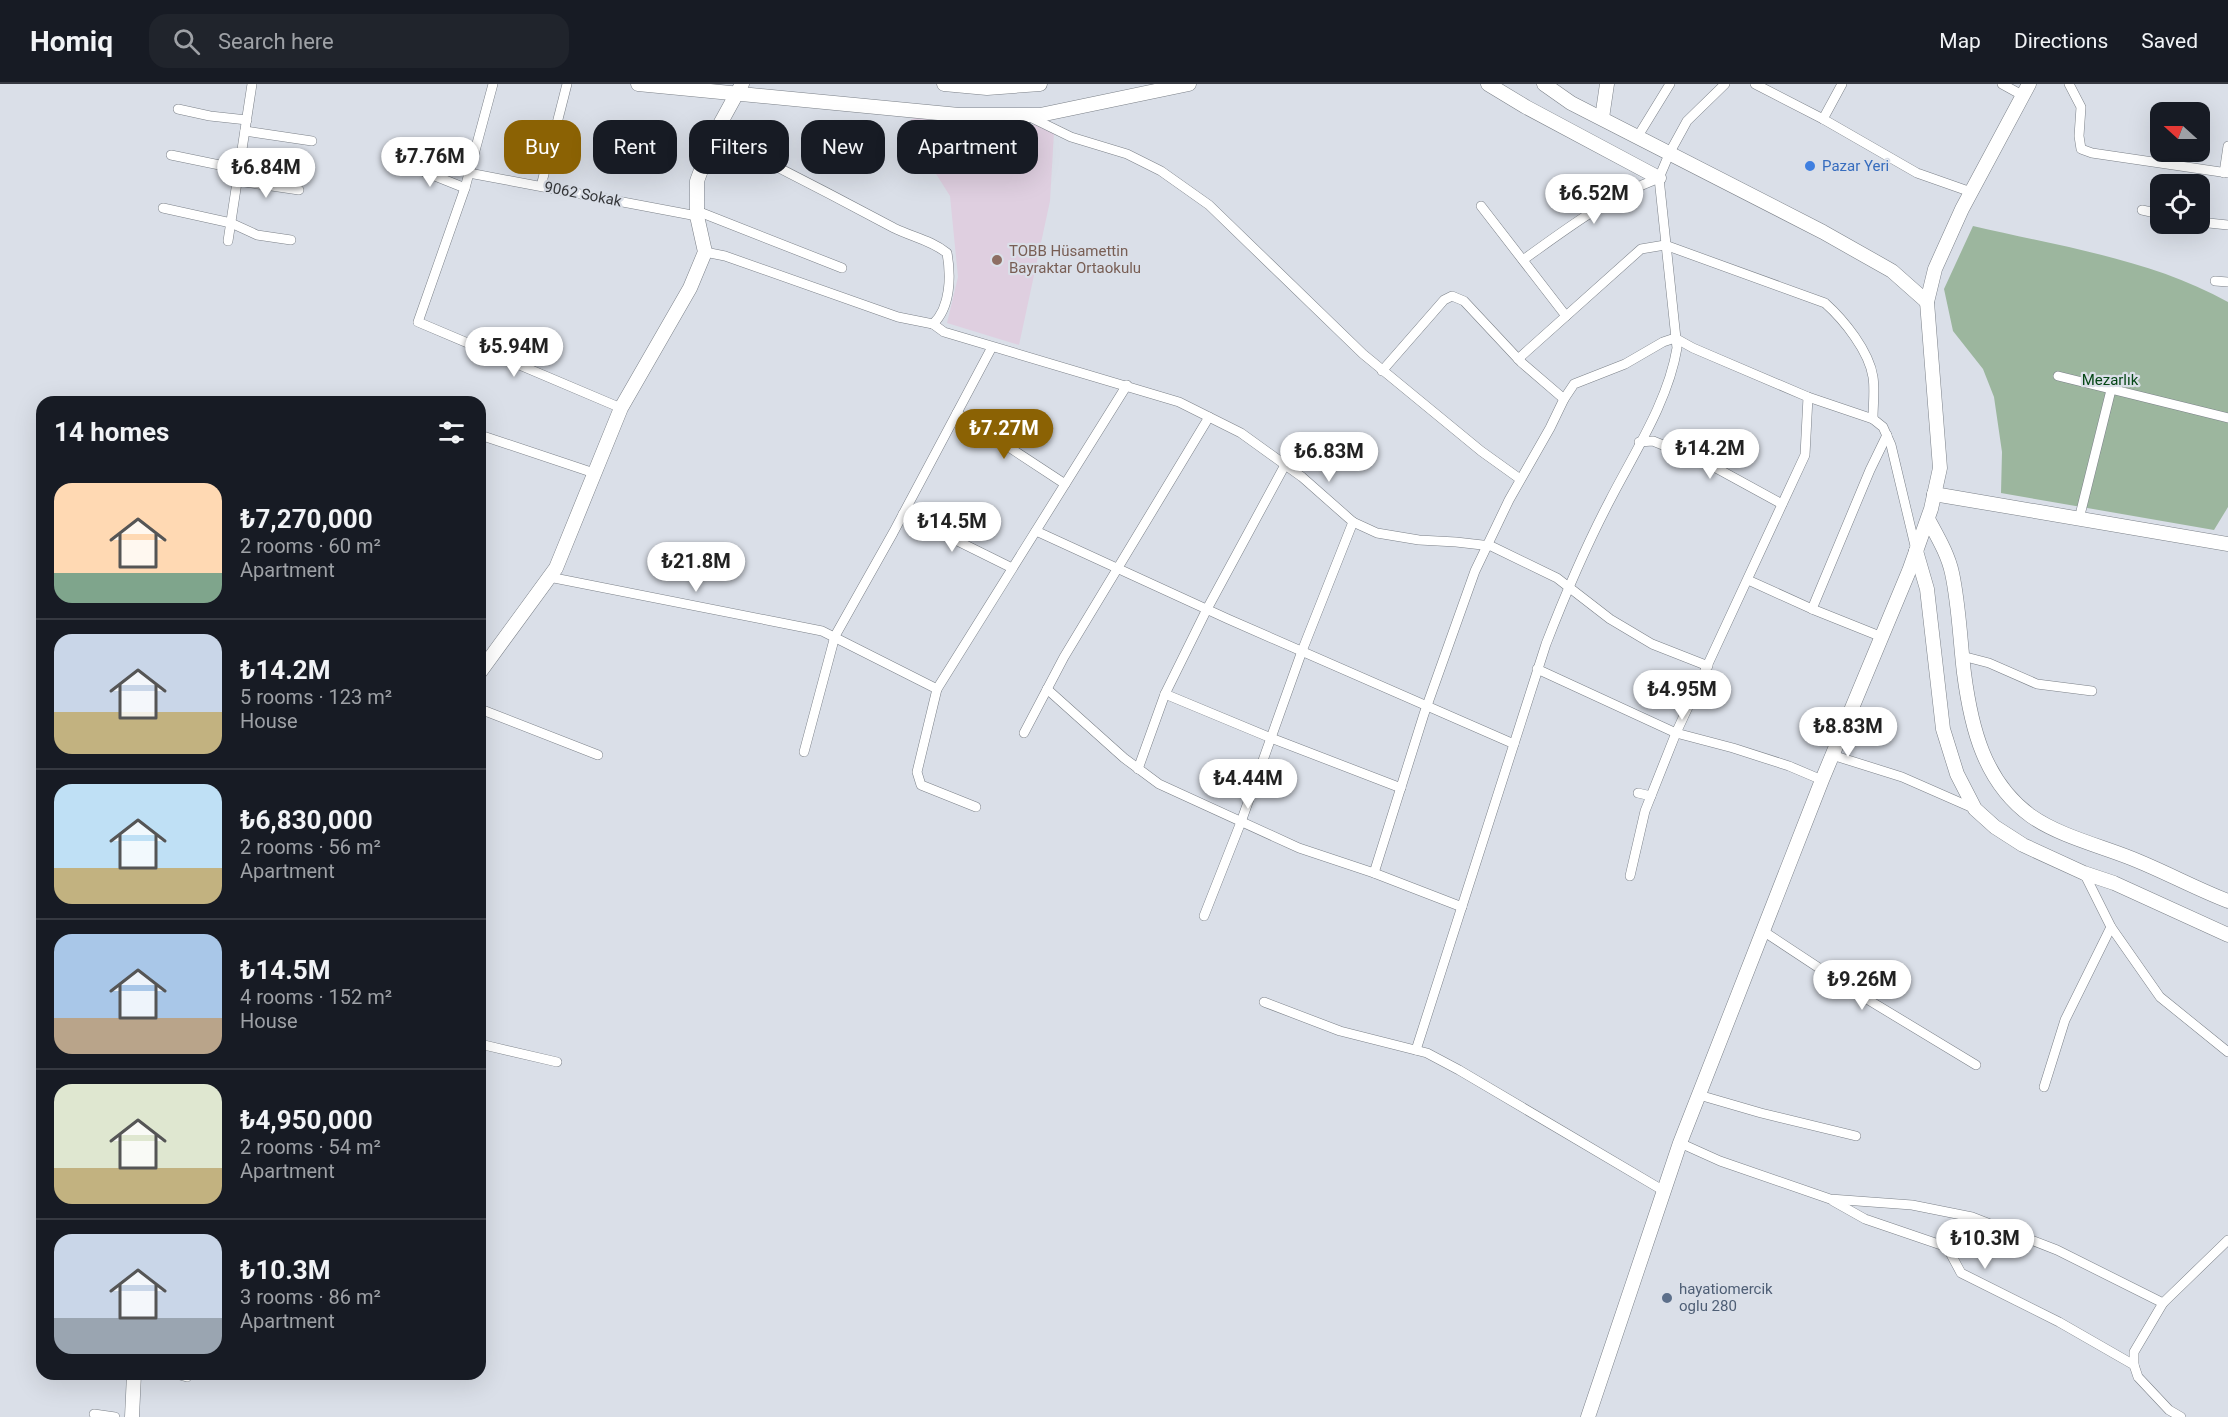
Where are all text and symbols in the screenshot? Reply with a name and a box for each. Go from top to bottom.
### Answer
search box [149,14,569,68]
text: Homiq [30,25,113,58]
icon: search [170,25,203,58]
text: Search here [218,29,334,54]
text: Map [1939,29,1981,53]
text: Directions [2014,29,2108,53]
text: Saved [2141,29,2198,53]
north arrow [2150,102,2210,162]
map controls [2150,102,2210,234]
chip: Buy [504,120,581,174]
chip: Rent [593,120,677,174]
chip: Filters [689,120,789,174]
chip: New [801,120,885,174]
chip: Apartment [897,120,1038,174]
pin: ₺7.76M [381,137,479,188]
text: ₺7.76M [395,144,465,168]
pin: ₺6.84M [217,148,315,199]
text: ₺6.84M [231,155,301,179]
place label: Pazar Yeri [1822,157,1889,175]
marker: Pazar Yeri [1803,159,1817,173]
pin: ₺6.52M [1545,174,1643,225]
button: locate [2150,174,2210,234]
street label: 9062 Sokak [543,178,624,210]
text: ₺6.52M [1559,181,1629,205]
place label: TOBB Hüsamettin Bayraktar Ortaokulu [1009,242,1141,277]
marker: TOBB Hüsamettin Bayraktar Ortaokulu [990,253,1004,267]
pin: ₺5.94M [465,327,563,378]
text: ₺5.94M [479,334,549,358]
park label: Mezarlık [2082,371,2139,389]
pin: ₺7.27M [955,409,1053,460]
icon: filters [435,416,468,449]
text: ₺7.27M [969,416,1039,440]
text: 14 homes [54,417,169,447]
pin: ₺14.2M [1661,429,1759,480]
pin: ₺6.83M [1280,432,1378,483]
text: ₺14.2M [1675,436,1745,460]
text: ₺6.83M [1294,439,1364,463]
pin: ₺14.5M [903,502,1001,553]
text: ₺7,270,000 [240,504,373,534]
icon: home [102,507,174,579]
text: ₺14.5M [917,509,987,533]
text: 2 rooms · 60 m² [240,534,381,558]
pin: ₺21.8M [647,542,745,593]
text: ₺21.8M [661,549,731,573]
text: Apartment [240,558,335,582]
text: ₺14.2M [240,655,330,685]
icon: home [102,658,174,730]
pin: ₺4.95M [1633,670,1731,721]
text: ₺4.95M [1647,677,1717,701]
text: 5 rooms · 123 m² [240,685,392,709]
pin: ₺8.83M [1799,707,1897,758]
text: House [240,709,298,733]
text: ₺8.83M [1813,714,1883,738]
pin: ₺4.44M [1199,759,1297,810]
text: ₺4.44M [1213,766,1283,790]
text: ₺6,830,000 [240,805,373,835]
icon: home [102,808,174,880]
text: 2 rooms · 56 m² [240,835,381,859]
text: Apartment [240,859,335,883]
text: ₺14.5M [240,955,330,985]
icon: home [102,958,174,1030]
pin: ₺9.26M [1813,960,1911,1011]
text: ₺9.26M [1827,967,1897,991]
text: 4 rooms · 152 m² [240,985,392,1009]
text: House [240,1009,298,1033]
text: ₺4,950,000 [240,1105,373,1135]
icon: home [102,1108,174,1180]
text: 2 rooms · 54 m² [240,1135,381,1159]
text: Apartment [240,1159,335,1183]
pin: ₺10.3M [1936,1219,2034,1270]
text: ₺10.3M [1950,1226,2020,1250]
text: ₺10.3M [240,1255,330,1285]
icon: home [102,1258,174,1330]
place label: hayatiomercik oglu 280 [1679,1280,1773,1315]
text: 3 rooms · 86 m² [240,1285,381,1309]
marker: hayatiomercik oglu 280 [1660,1291,1674,1305]
text: Apartment [240,1309,335,1333]

